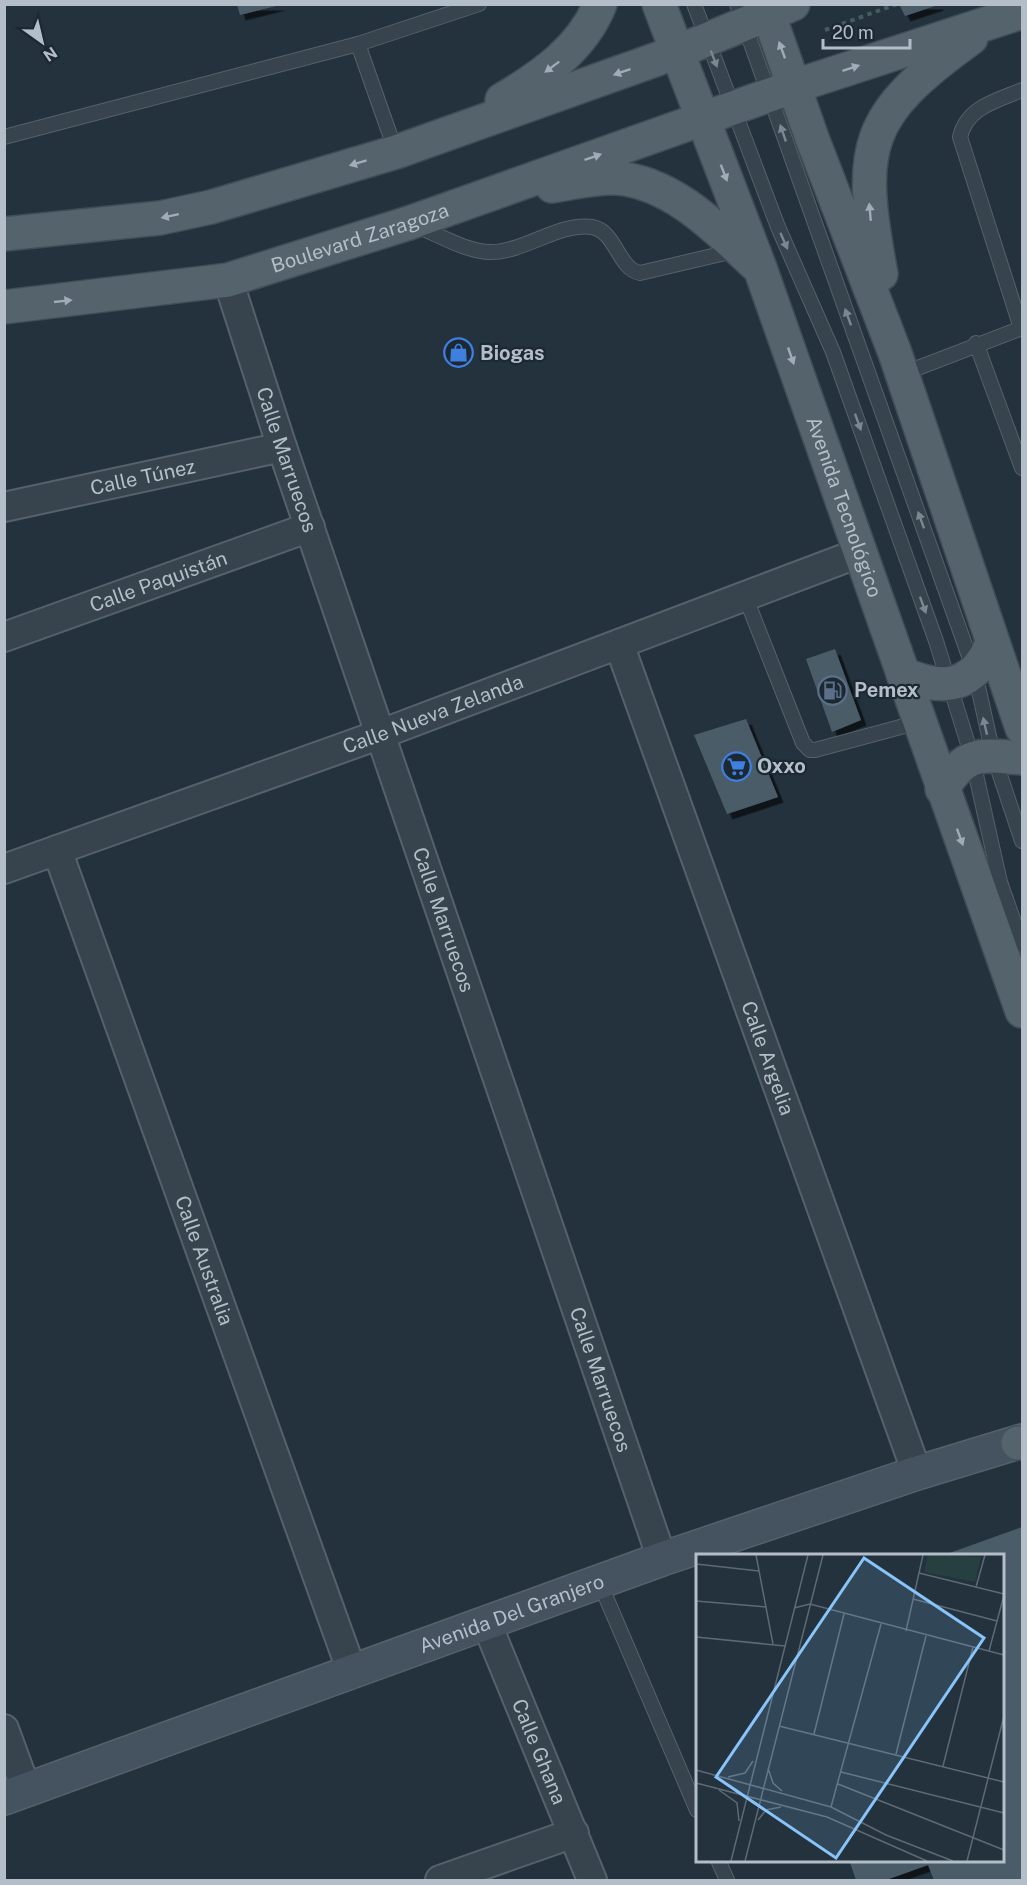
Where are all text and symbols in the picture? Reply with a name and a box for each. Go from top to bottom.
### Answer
north arrow [12,12,72,72]
scale bar [823,12,910,50]
text: 20 m [832,22,874,43]
one-way arrow [776,41,786,59]
text: N [40,43,61,65]
one-way arrow [710,50,720,68]
one-way arrow [544,60,560,73]
one-way arrow [842,63,860,73]
one-way arrow [613,67,631,77]
one-way arrow [777,124,787,142]
one-way arrow [584,151,602,161]
one-way arrow [349,159,367,168]
one-way arrow [720,164,729,182]
street label: Boulevard Zaragoza [268,198,452,278]
one-way arrow [866,203,875,222]
one-way arrow [161,212,180,221]
one-way arrow [780,233,789,250]
one-way arrow [53,296,72,306]
one-way arrow [842,308,852,326]
shop icon: Biogas [443,337,475,369]
place label: Biogas [480,341,544,365]
one-way arrow [786,347,796,365]
street label: Calle Marruecos [251,384,322,535]
street label: Avenida Tecnológico [801,413,887,601]
one-way arrow [853,413,863,431]
street label: Calle Túnez [88,454,198,500]
one-way arrow [915,511,925,529]
street label: Calle Paquistán [86,546,230,617]
one-way arrow [919,597,929,615]
street label: Calle Nueva Zelanda [339,669,527,759]
fuel station icon: Pemex [817,674,849,706]
place label: Pemex [854,678,919,702]
one-way arrow [980,717,990,735]
supermarket icon: Oxxo [720,750,752,782]
place label: Oxxo [757,754,806,778]
one-way arrow [955,828,965,846]
street label: Calle Marruecos [408,844,479,995]
street label: Calle Argelia [736,998,799,1118]
street label: Calle Australia [170,1192,239,1328]
street label: Calle Marruecos [565,1304,637,1455]
inset map [696,1554,1003,1861]
street label: Avenida Del Granjero [416,1569,607,1658]
street label: Calle Ghana [507,1695,572,1808]

